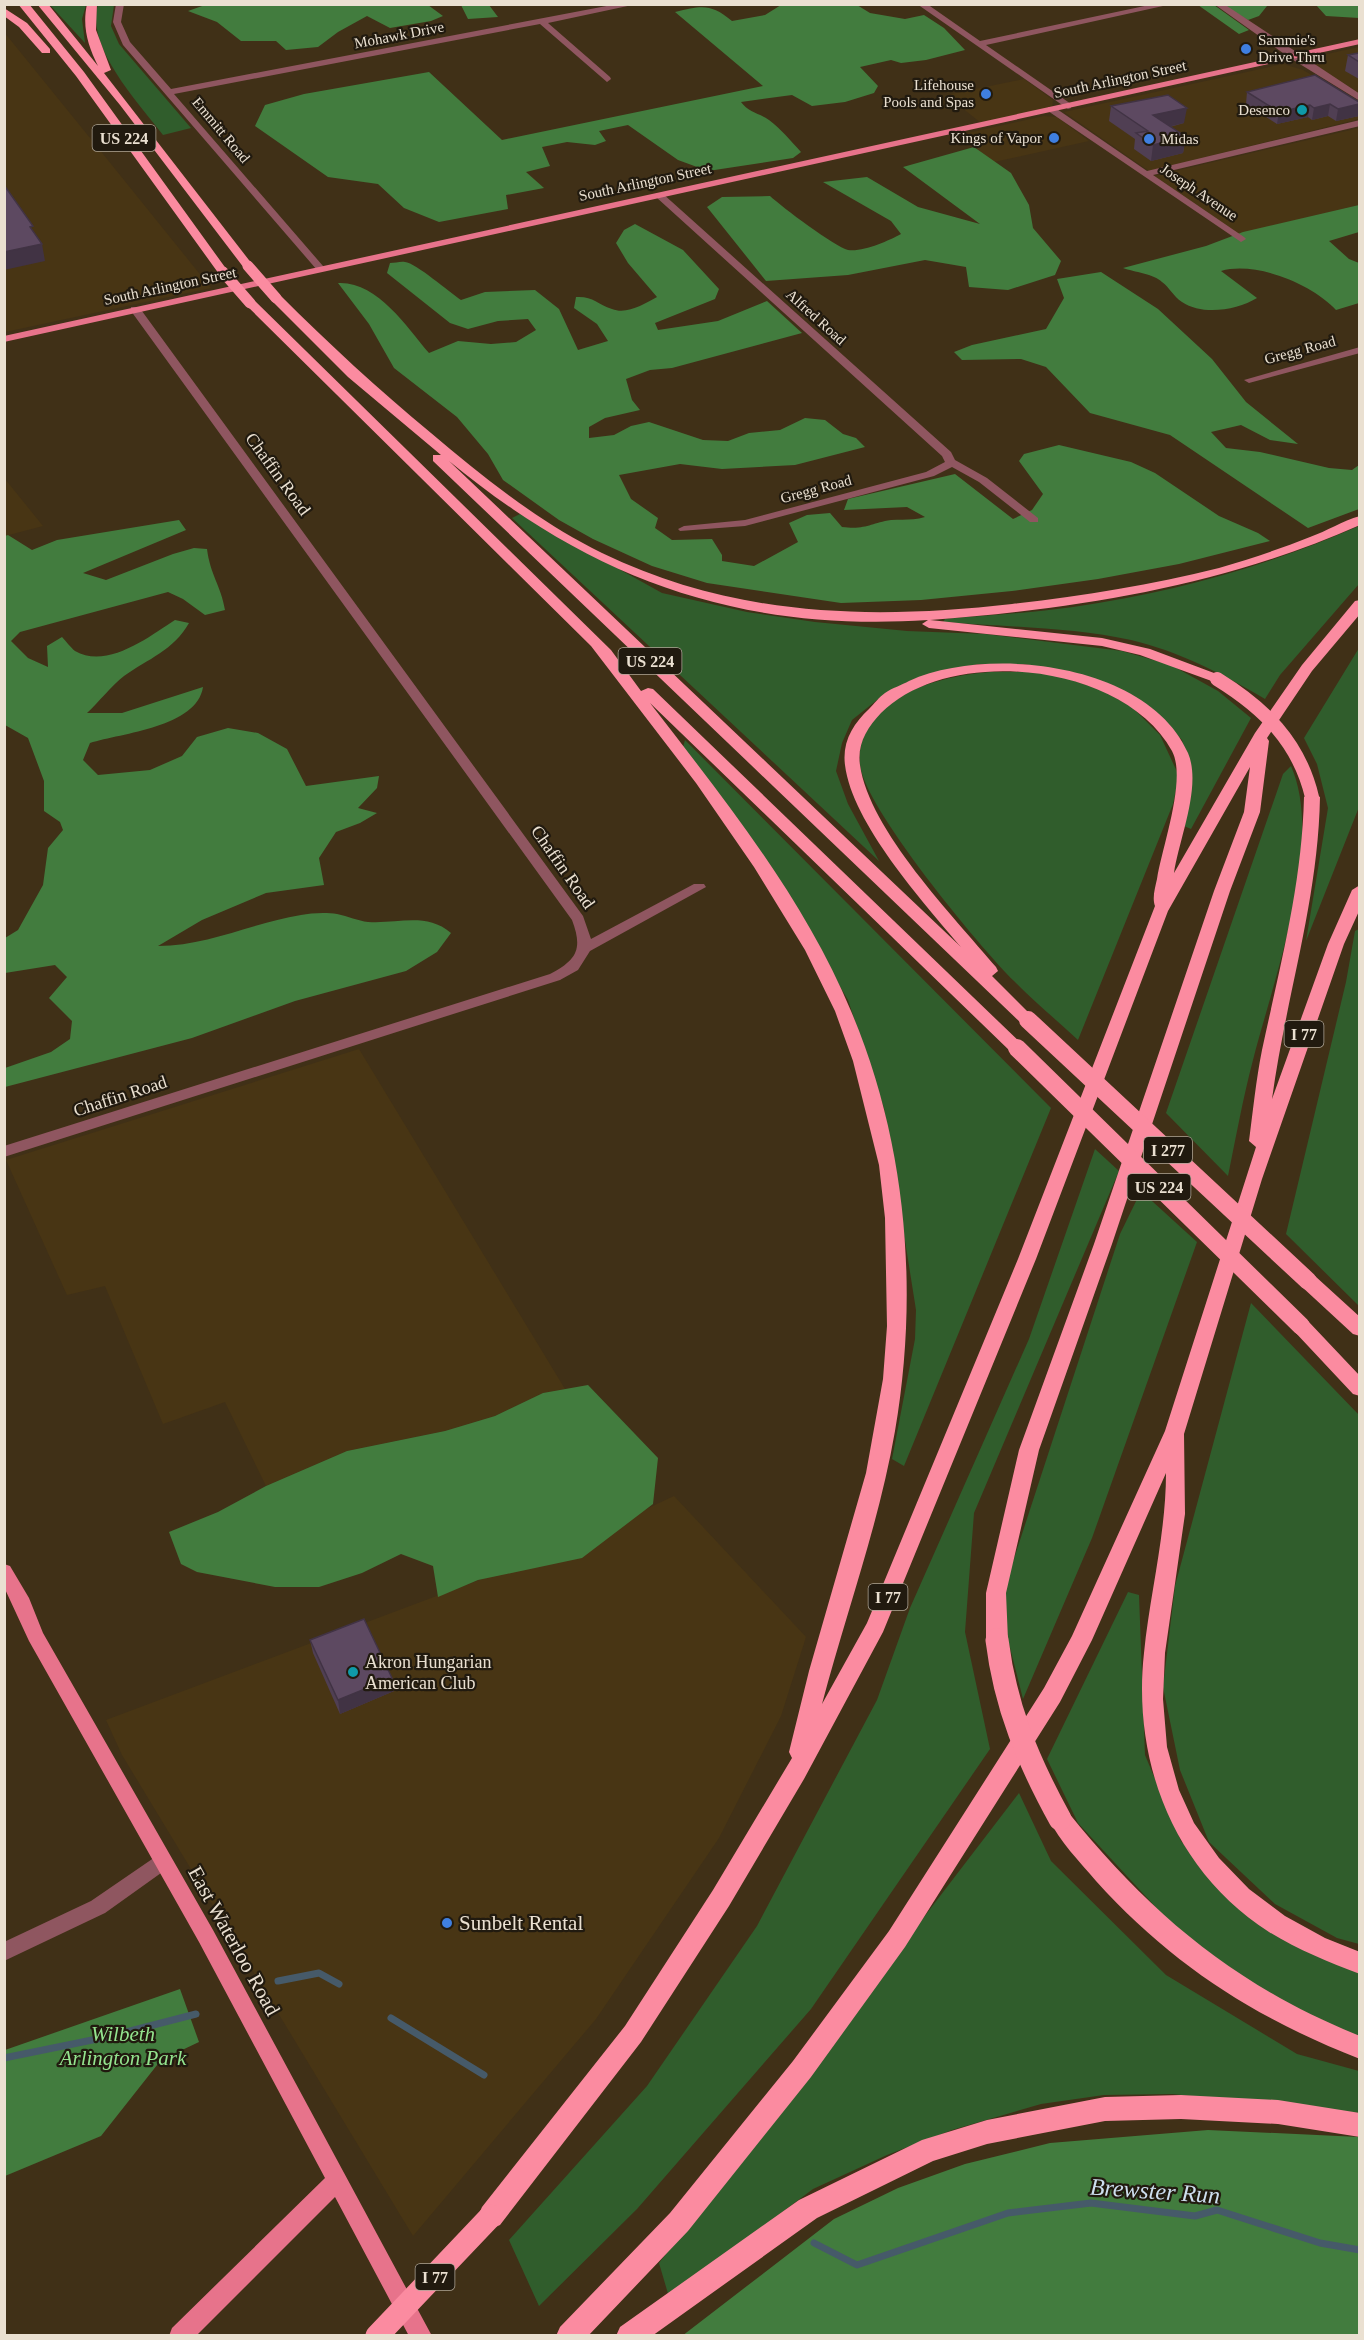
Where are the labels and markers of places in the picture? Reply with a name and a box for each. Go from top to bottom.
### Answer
place label: Sammie's Drive Thru [1258,32,1325,65]
marker: Sammie's Drive Thru [1239,42,1253,56]
place label: Lifehouse Pools and Spas [883,77,974,110]
marker: Lifehouse Pools and Spas [979,87,993,101]
place label: Desenco [1238,102,1290,118]
marker: Desenco [1295,103,1309,117]
place label: Kings of Vapor [951,130,1042,146]
marker: Kings of Vapor [1047,131,1061,145]
place label: Midas [1161,131,1199,147]
marker: Midas [1142,132,1156,146]
place label: Akron Hungarian American Club [365,1652,491,1693]
marker: Akron Hungarian American Club [346,1665,360,1679]
place label: Sunbelt Rental [459,1911,583,1935]
marker: Sunbelt Rental [440,1916,454,1930]

